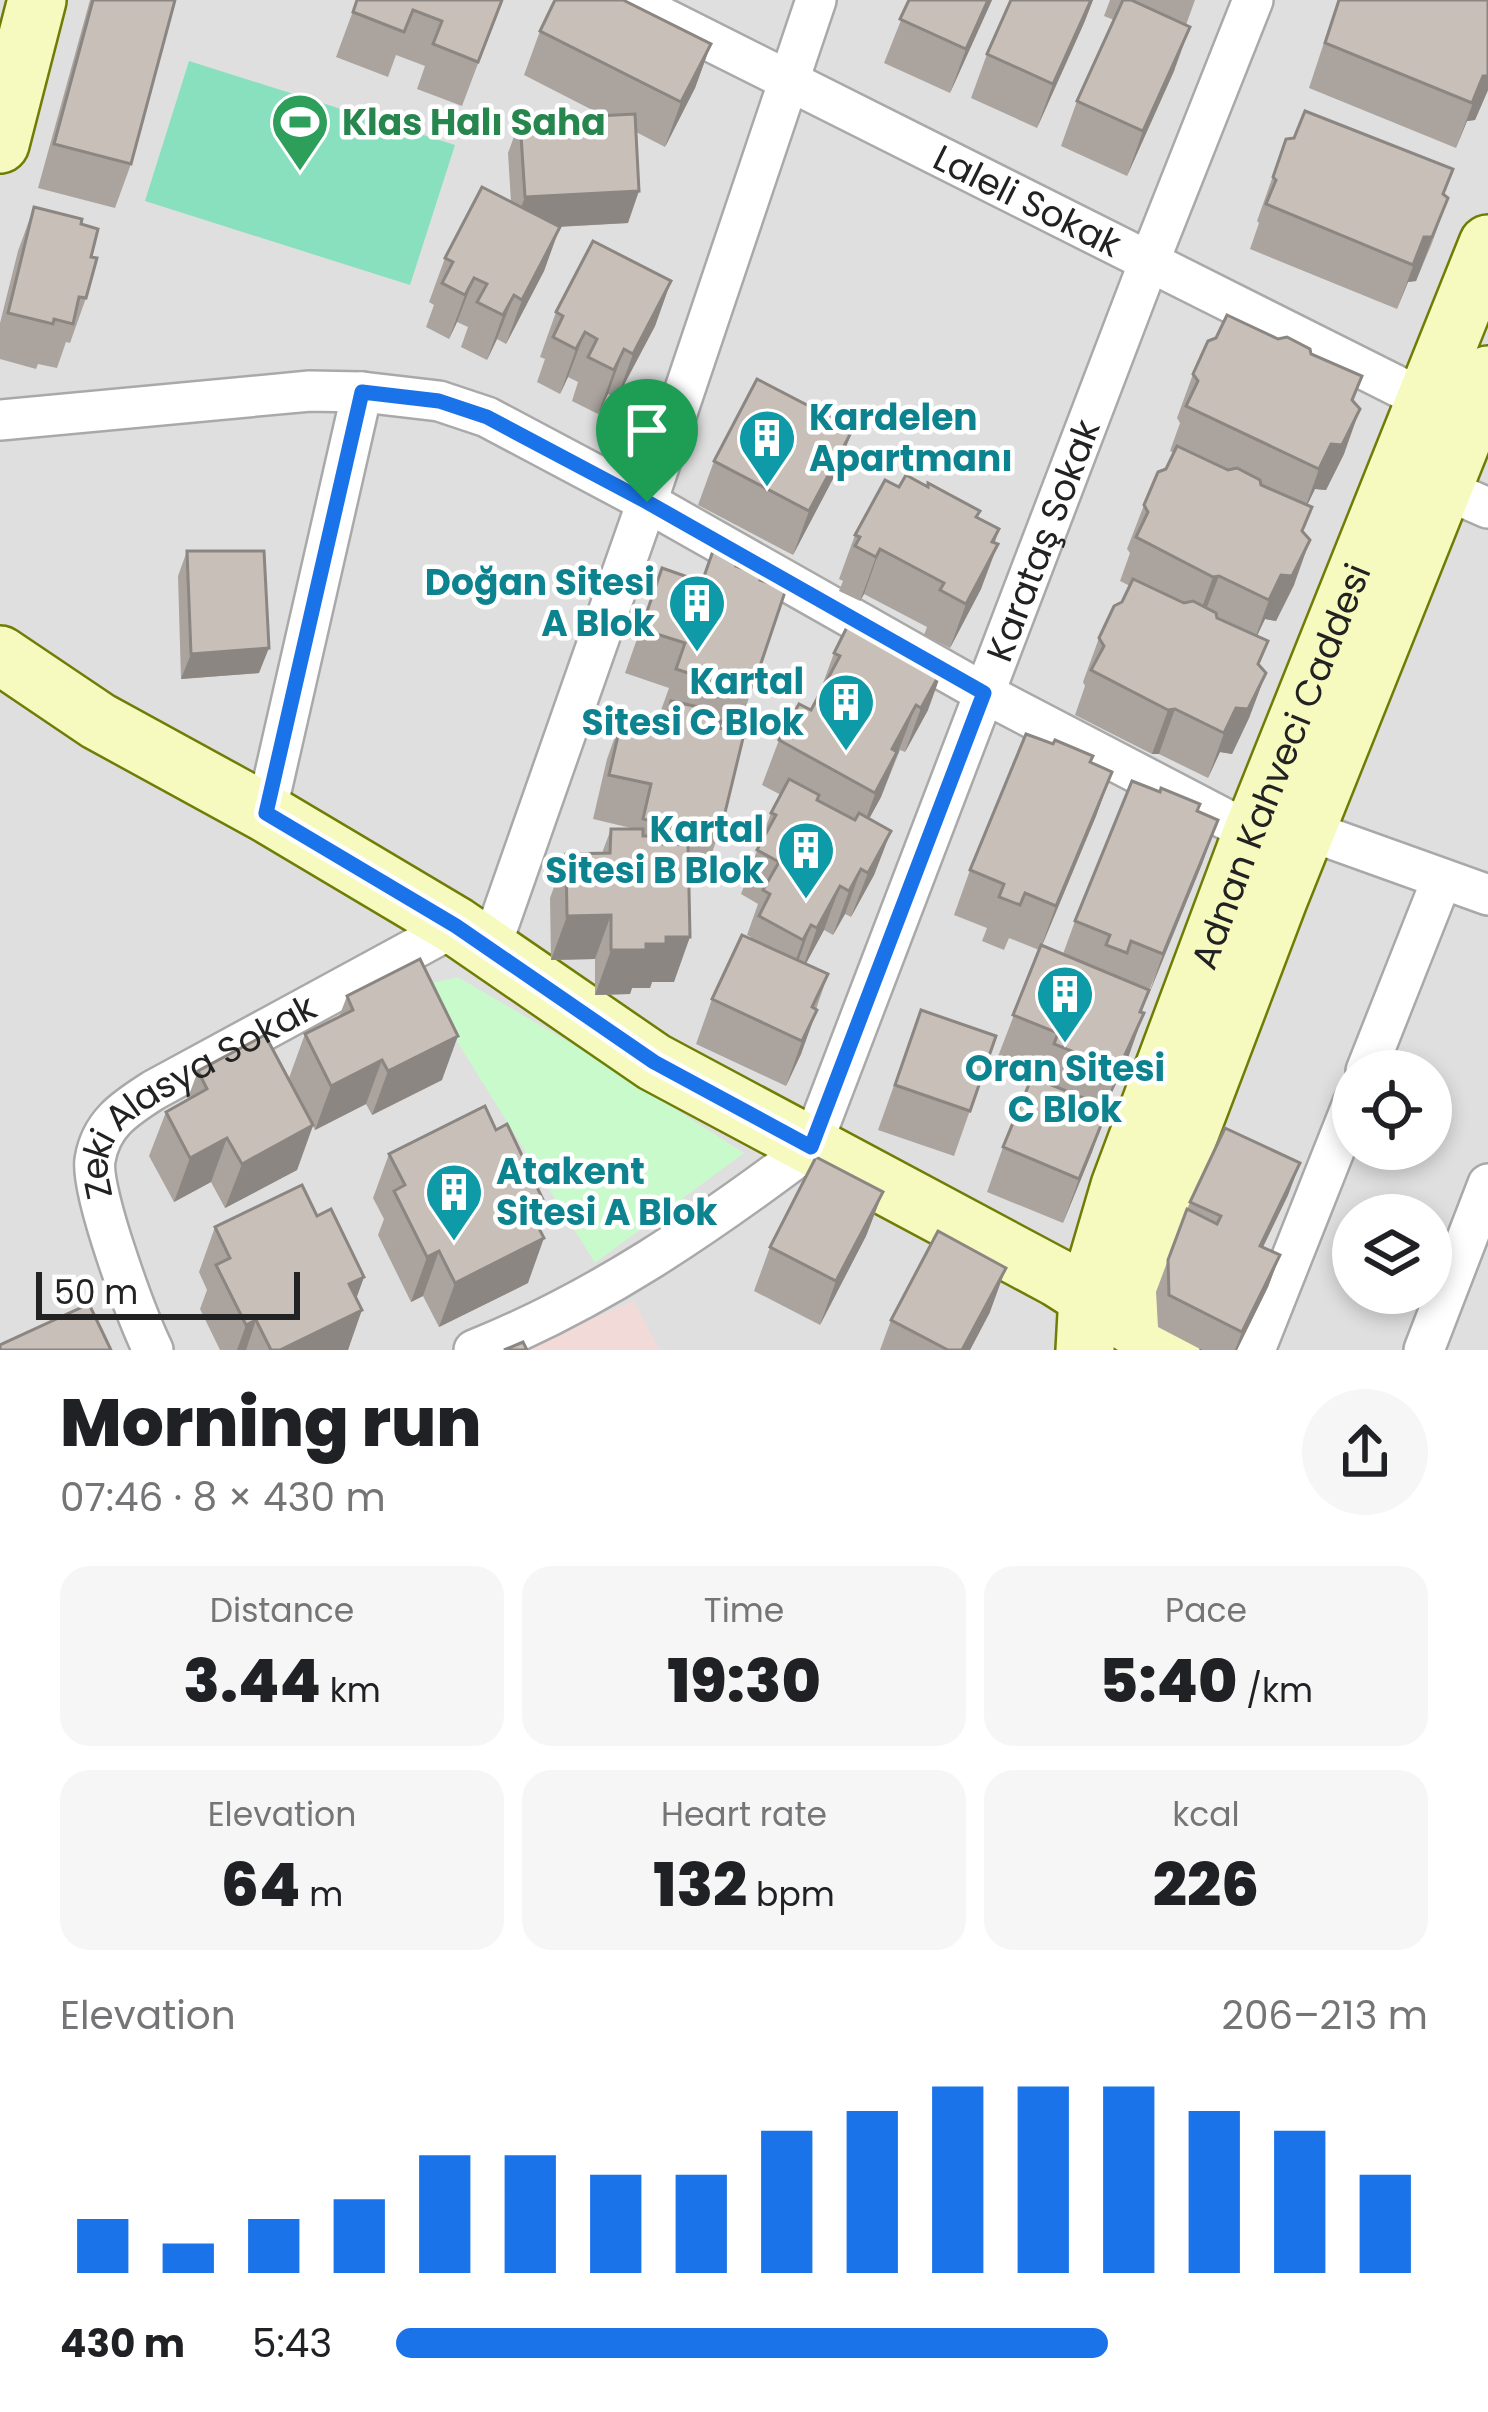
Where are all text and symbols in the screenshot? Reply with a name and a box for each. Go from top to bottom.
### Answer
sports icon: Klas Halı Saha [269,91,331,173]
place label: Klas Halı Saha [342,97,606,148]
street label: Laleli Sokak [925,132,1130,270]
pin [596,379,698,502]
place label: Kardelen Apartmanı [809,392,1013,484]
icon: arrive [614,397,680,463]
building icon: Kardelen Apartmanı [736,407,798,489]
street label: Karataş Sokak [974,412,1113,669]
street label: Adnan Kahveci Caddesi [1178,556,1383,976]
place label: Doğan Sitesi A Blok [425,557,656,649]
building icon: Doğan Sitesi A Blok [666,572,728,654]
place label: Kartal Sitesi C Blok [582,656,805,748]
building icon: Kartal Sitesi C Blok [815,671,877,753]
place label: Kartal Sitesi B Blok [545,804,765,896]
building icon: Kartal Sitesi B Blok [775,819,837,901]
building icon: Oran Sitesi C Blok [1034,963,1096,1045]
street label: Zeki Alasya Sokak [69,982,326,1204]
place label: Oran Sitesi C Blok [965,1043,1165,1135]
map controls [1332,1050,1452,1314]
button: locate [1332,1050,1452,1170]
place label: Atakent Sitesi A Blok [496,1146,718,1238]
building icon: Atakent Sitesi A Blok [423,1161,485,1243]
button: layers [1332,1194,1452,1314]
scale bar [36,1266,300,1319]
text: 50 m [54,1269,138,1316]
text: Morning run [60,1377,482,1469]
button: share [1302,1389,1428,1515]
text: 07:46 · 8 × 430 m [60,1470,386,1525]
text: Distance [210,1587,354,1634]
text: Time [704,1587,784,1634]
text: Pace [1165,1587,1247,1634]
text: 3.44 [183,1639,321,1723]
text: 19:30 [667,1639,821,1723]
text: 5:40 [1099,1639,1237,1723]
text: km [321,1667,381,1714]
text: /km [1237,1667,1313,1714]
text: Elevation [208,1791,356,1838]
text: Heart rate [661,1791,827,1838]
text: kcal [1172,1791,1240,1838]
text: 64 [221,1843,300,1927]
text: 132 [653,1843,747,1927]
text: 226 [1153,1843,1259,1927]
text: m [300,1871,343,1918]
text: bpm [747,1871,835,1918]
text: Elevation [60,1988,236,2043]
text: 206–213 m [1221,1988,1428,2043]
text: 430 m [60,2316,185,2371]
text: 5:43 [252,2316,332,2371]

